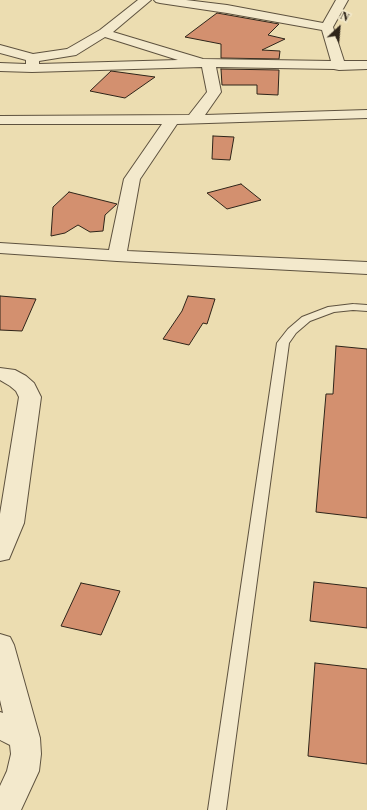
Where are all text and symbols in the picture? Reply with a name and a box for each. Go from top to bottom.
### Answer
north arrow [319,8,359,48]
text: N [337,9,351,25]

